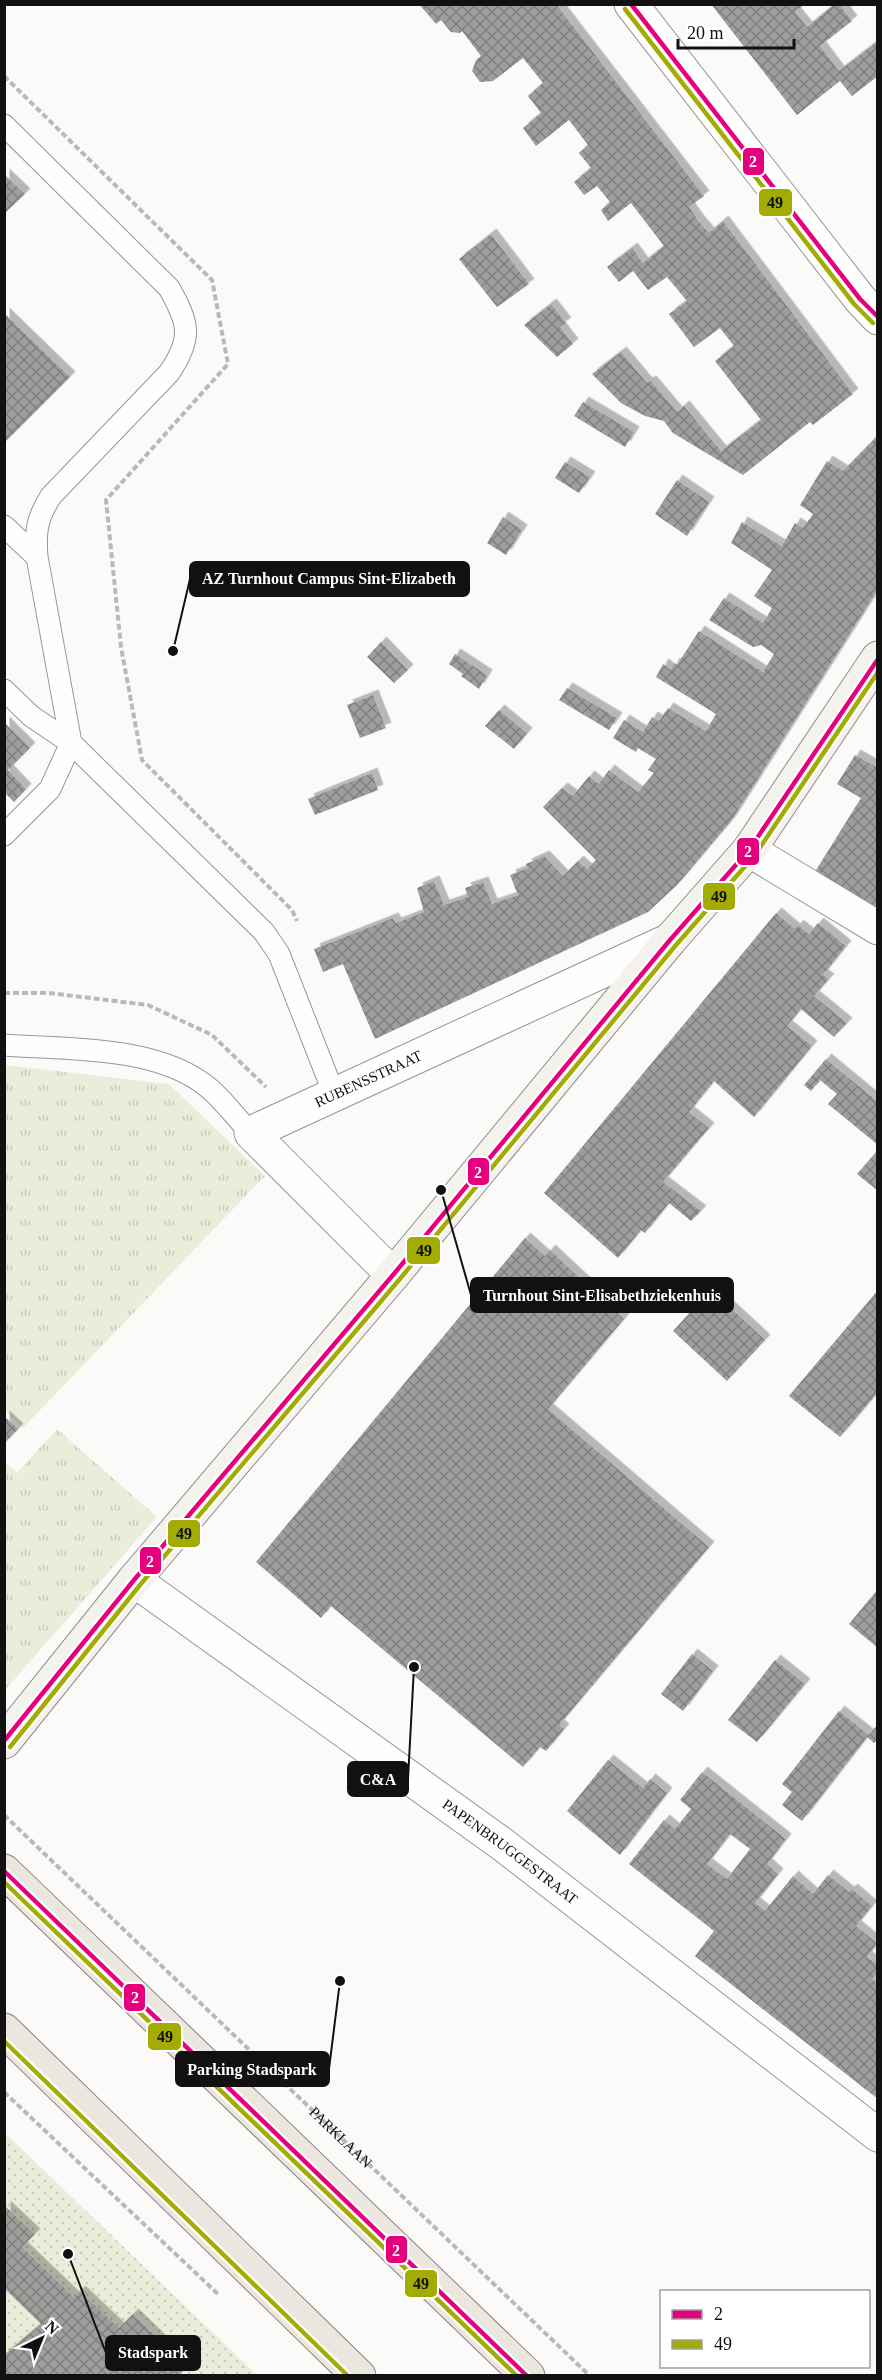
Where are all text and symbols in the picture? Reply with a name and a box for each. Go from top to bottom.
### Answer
scale bar [678,12,794,50]
text: 20 m [687,23,724,43]
line badge: 2 [742,147,765,176]
text: 2 [749,153,757,170]
line badge: 49 [758,188,793,217]
text: 49 [767,194,783,211]
callout: AZ Turnhout Campus Sint-Elizabeth [190,562,469,596]
text: AZ Turnhout Campus Sint-Elizabeth [202,570,456,588]
line badge: 2 [736,837,760,866]
text: 2 [744,843,752,860]
line badge: 49 [702,882,736,911]
text: 49 [711,888,727,905]
street label: RUBENSSTRAAT [312,1047,424,1110]
line badge: 2 [467,1157,490,1186]
text: 2 [474,1164,482,1181]
line badge: 49 [406,1236,441,1265]
text: 49 [416,1242,432,1259]
callout: Turnhout Sint-Elisabethziekenhuis [471,1278,733,1312]
text: Turnhout Sint-Elisabethziekenhuis [483,1287,721,1304]
line badge: 49 [167,1519,201,1548]
text: 49 [176,1525,192,1542]
line badge: 2 [139,1546,162,1575]
text: 2 [146,1553,154,1570]
callout: C&A [348,1762,408,1796]
text: C&A [360,1771,397,1788]
street label: PAPENBRUGGESTRAAT [439,1796,581,1907]
line badge: 2 [123,1983,146,2012]
text: 2 [131,1989,139,2006]
line badge: 49 [147,2022,182,2051]
text: 49 [157,2028,173,2045]
callout: Parking Stadspark [176,2052,329,2086]
text: Parking Stadspark [187,2061,317,2079]
street label: PARKLAAN [306,2104,375,2171]
line badge: 2 [385,2235,408,2264]
text: 2 [392,2242,400,2259]
line badge: 49 [404,2269,438,2298]
text: 49 [413,2275,429,2292]
legend [660,2290,870,2368]
text: 2 [714,2304,723,2324]
north arrow [12,2308,72,2368]
text: N [42,2317,62,2338]
text: 49 [714,2334,732,2354]
callout: Stadspark [106,2336,200,2370]
text: Stadspark [118,2344,188,2362]

